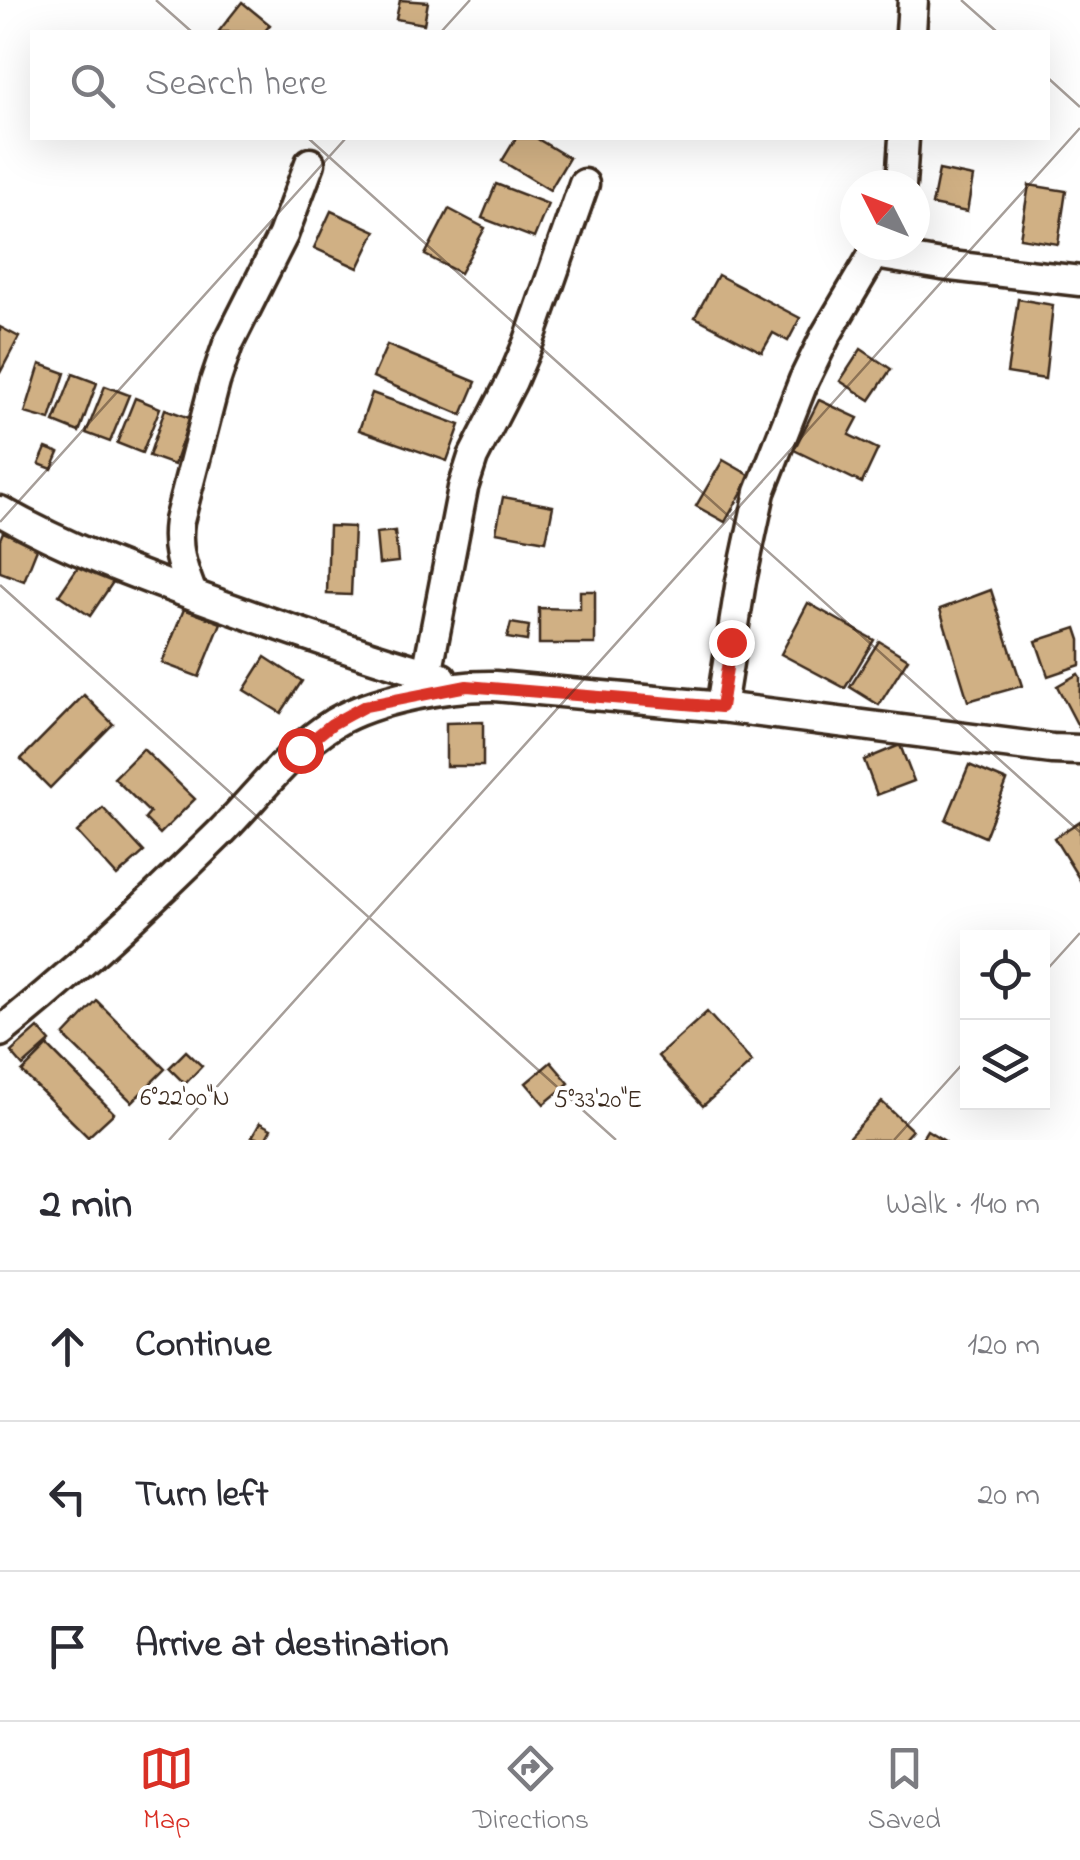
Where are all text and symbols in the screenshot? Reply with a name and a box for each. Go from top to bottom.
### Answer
search box [30,30,1050,140]
text: Search here [145,57,327,113]
icon: search [65,58,120,113]
north arrow [840,170,930,260]
route end [709,620,755,666]
route start [278,728,324,774]
map controls [960,930,1050,1110]
button: locate [960,930,1050,1020]
button: layers [960,1020,1050,1110]
text: 6°22'00"N [140,1081,230,1117]
text: 5°33'20"E [554,1083,642,1119]
text: 2 min [40,1175,132,1236]
text: Walk · 140 m [886,1182,1040,1229]
text: Continue [135,1318,271,1374]
icon: ahead [40,1319,95,1374]
text: 120 m [967,1323,1040,1370]
text: Turn left [135,1468,268,1524]
icon: left [40,1469,95,1524]
text: 20 m [977,1473,1040,1520]
text: Arrive at destination [135,1618,449,1674]
icon: arrive [40,1619,95,1674]
tab: Map [139,1741,194,1842]
tab: Directions [473,1741,589,1842]
tab: Saved [868,1741,941,1842]

